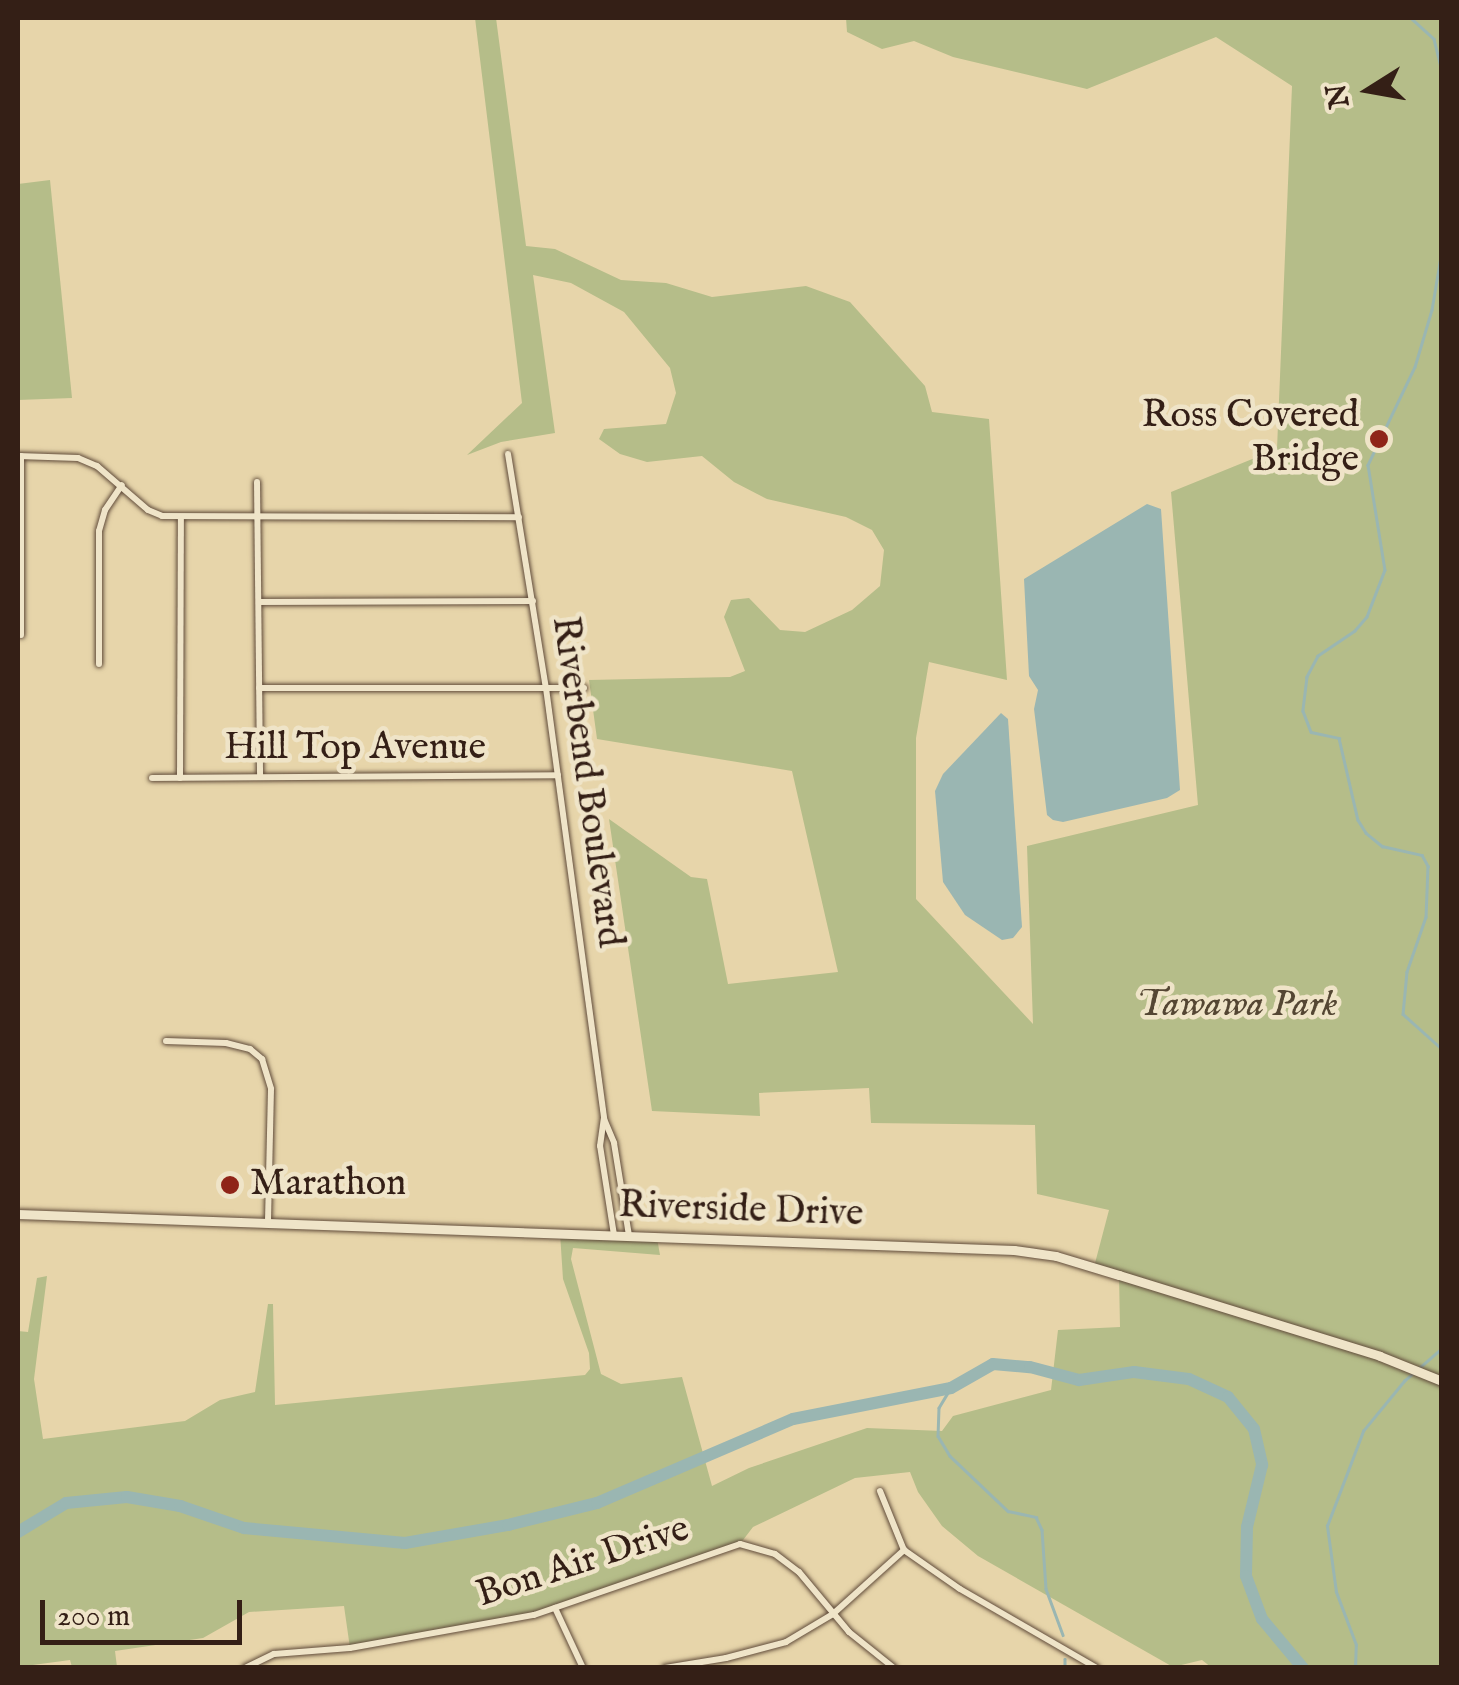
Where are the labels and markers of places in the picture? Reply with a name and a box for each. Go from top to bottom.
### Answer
place label: Ross Covered Bridge [1142,394,1359,484]
marker: Ross Covered Bridge [1368,428,1390,450]
place label: Marathon [250,1162,406,1208]
marker: Marathon [219,1174,241,1196]

